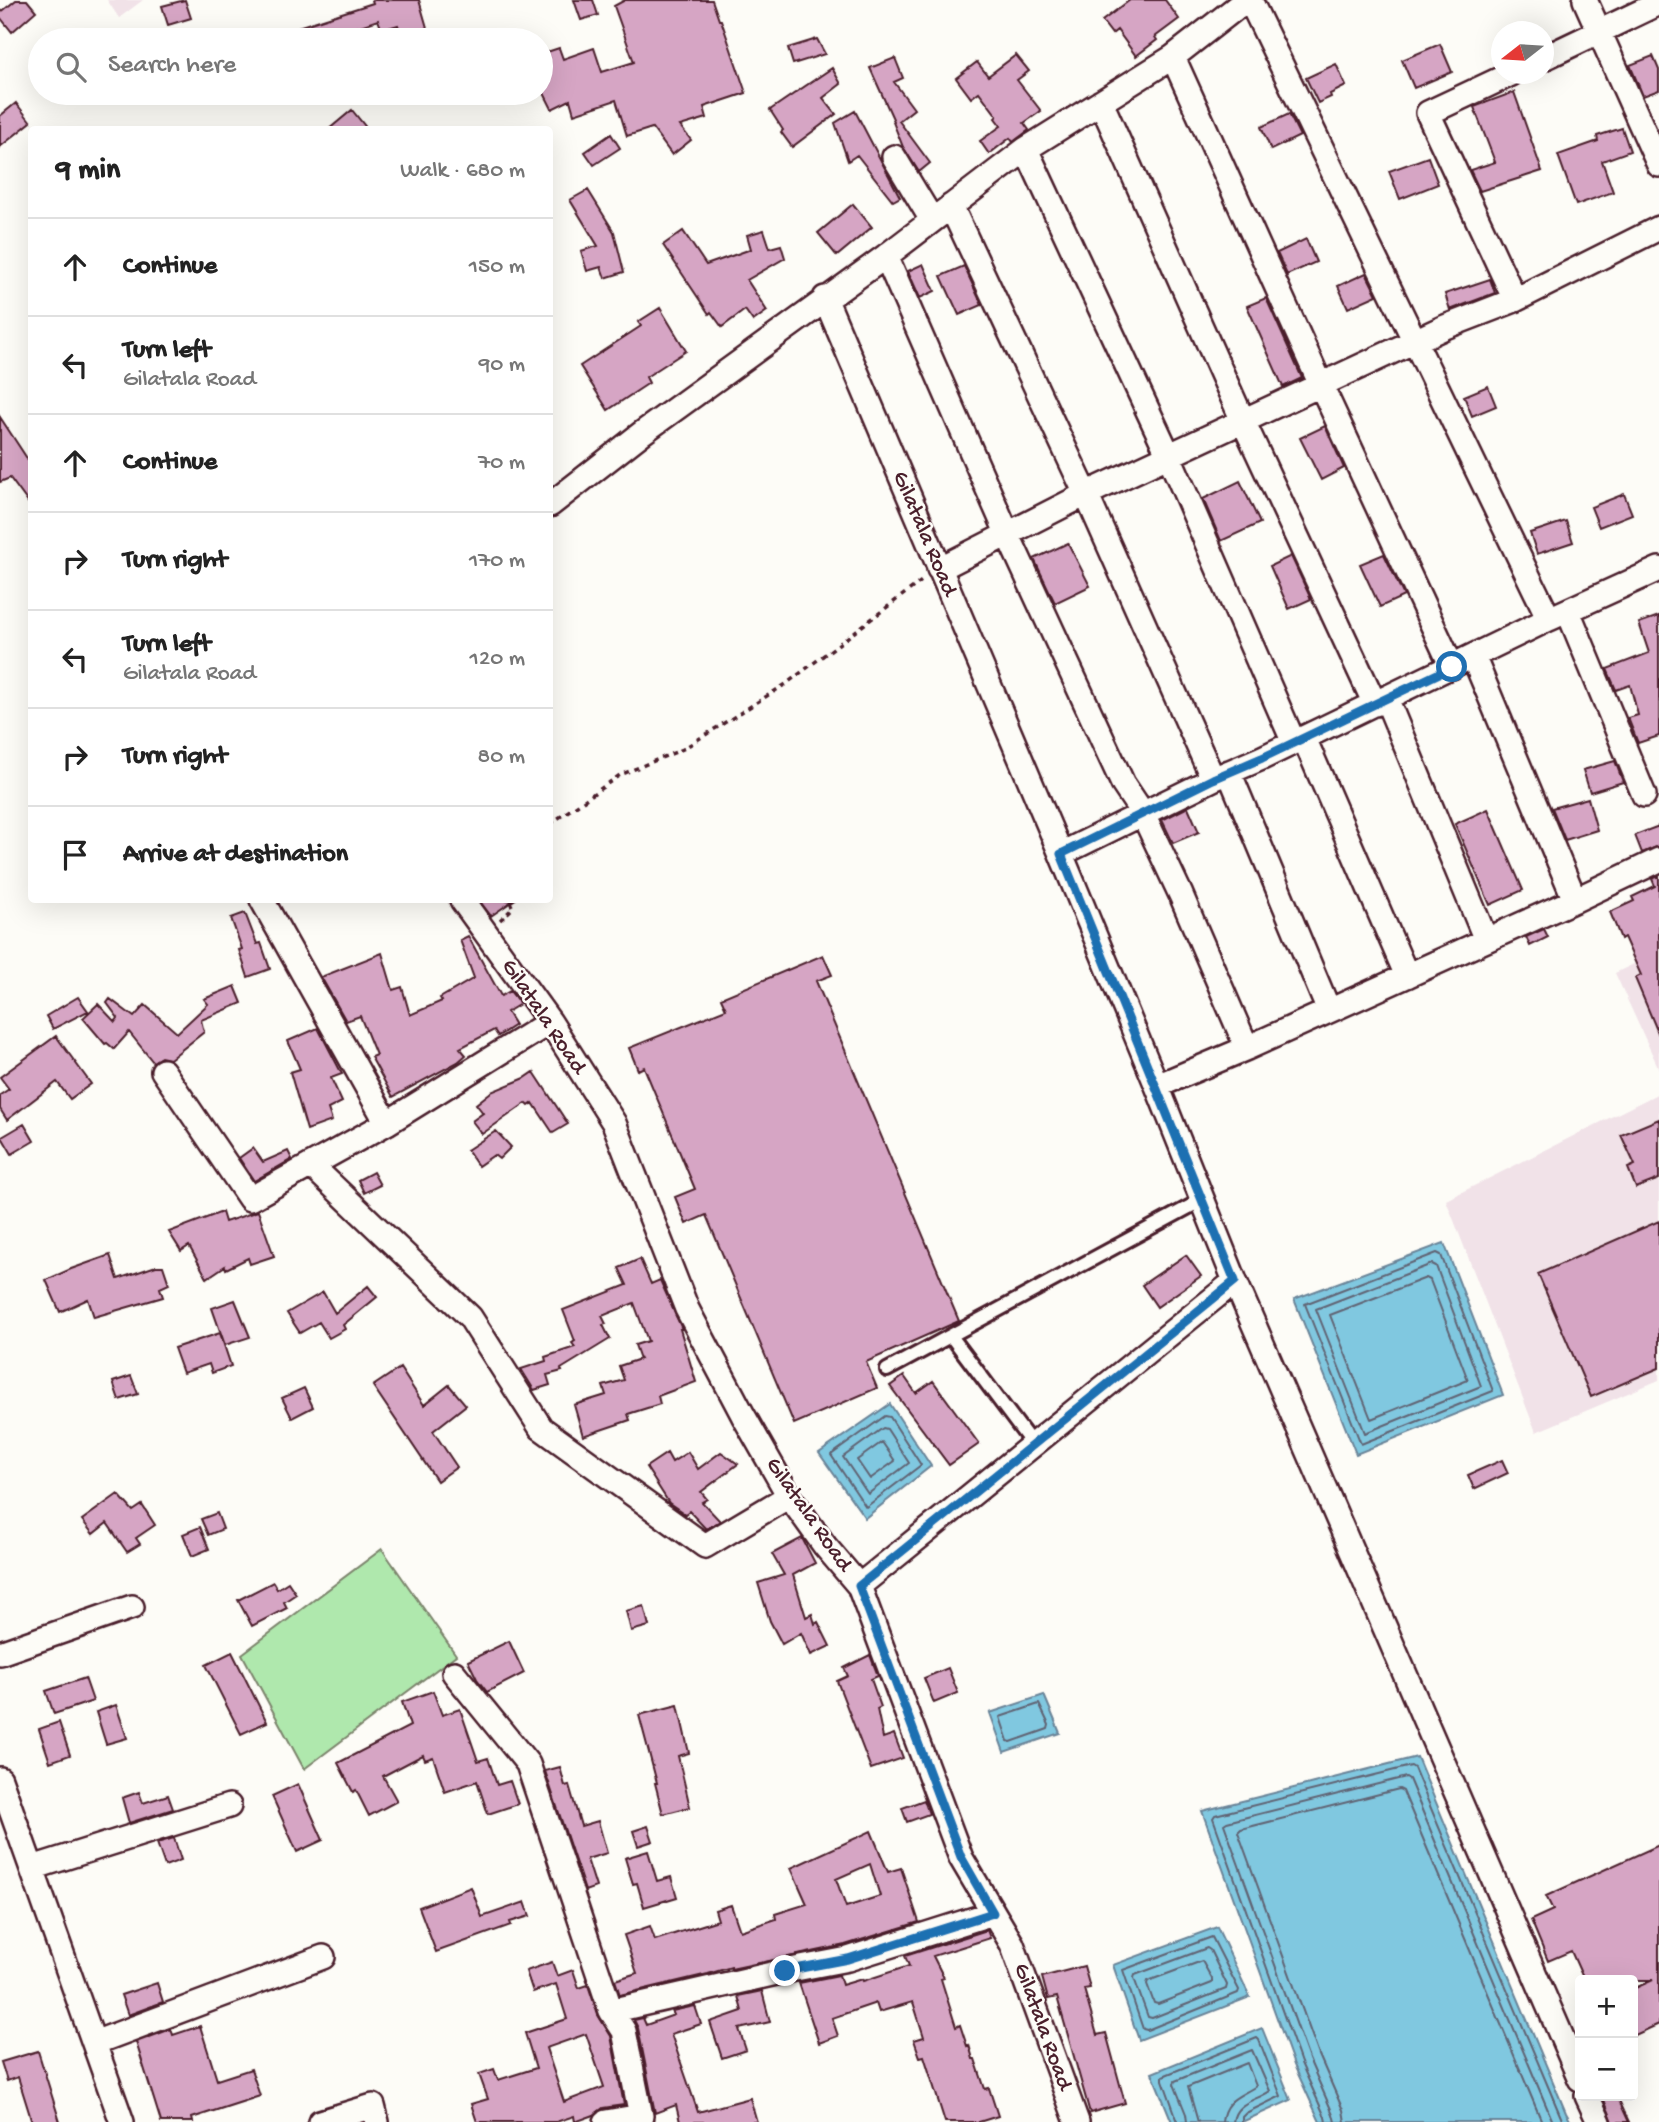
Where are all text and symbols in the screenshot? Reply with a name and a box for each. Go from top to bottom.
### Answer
north arrow [1491,21,1554,84]
search box [28,28,553,105]
icon: search [52,48,90,86]
text: Search here [108,51,236,82]
text: 9 min [56,154,120,189]
text: Walk · 680 m [400,158,525,185]
icon: ahead [56,248,94,286]
text: Continue [123,252,217,283]
text: 150 m [469,254,525,281]
text: Turn left [123,336,211,367]
icon: left [56,346,94,384]
text: 90 m [479,352,525,379]
text: Gilatala Road [123,367,256,394]
icon: ahead [56,444,94,482]
text: Continue [123,448,217,479]
text: 70 m [478,450,525,477]
street label: Gilatala Road [886,468,963,602]
icon: right [56,542,94,580]
text: Turn right [123,546,227,577]
text: 170 m [469,548,525,575]
text: Turn left [123,630,211,661]
icon: left [56,640,94,678]
text: 120 m [470,646,525,673]
route start [1436,651,1467,682]
text: Gilatala Road [123,661,256,688]
icon: right [56,738,94,776]
text: Turn right [123,742,227,773]
text: 80 m [478,744,525,771]
icon: arrive [56,836,94,874]
text: Arrive at destination [123,840,348,871]
street label: Gilatala Road [495,954,592,1081]
street label: Gilatala Road [759,1453,858,1578]
route end [769,1955,800,1986]
street label: Gilatala Road [1007,1960,1078,2096]
map controls [1575,1975,1638,2101]
button: + [1575,1975,1638,2038]
button: − [1575,2038,1638,2101]

